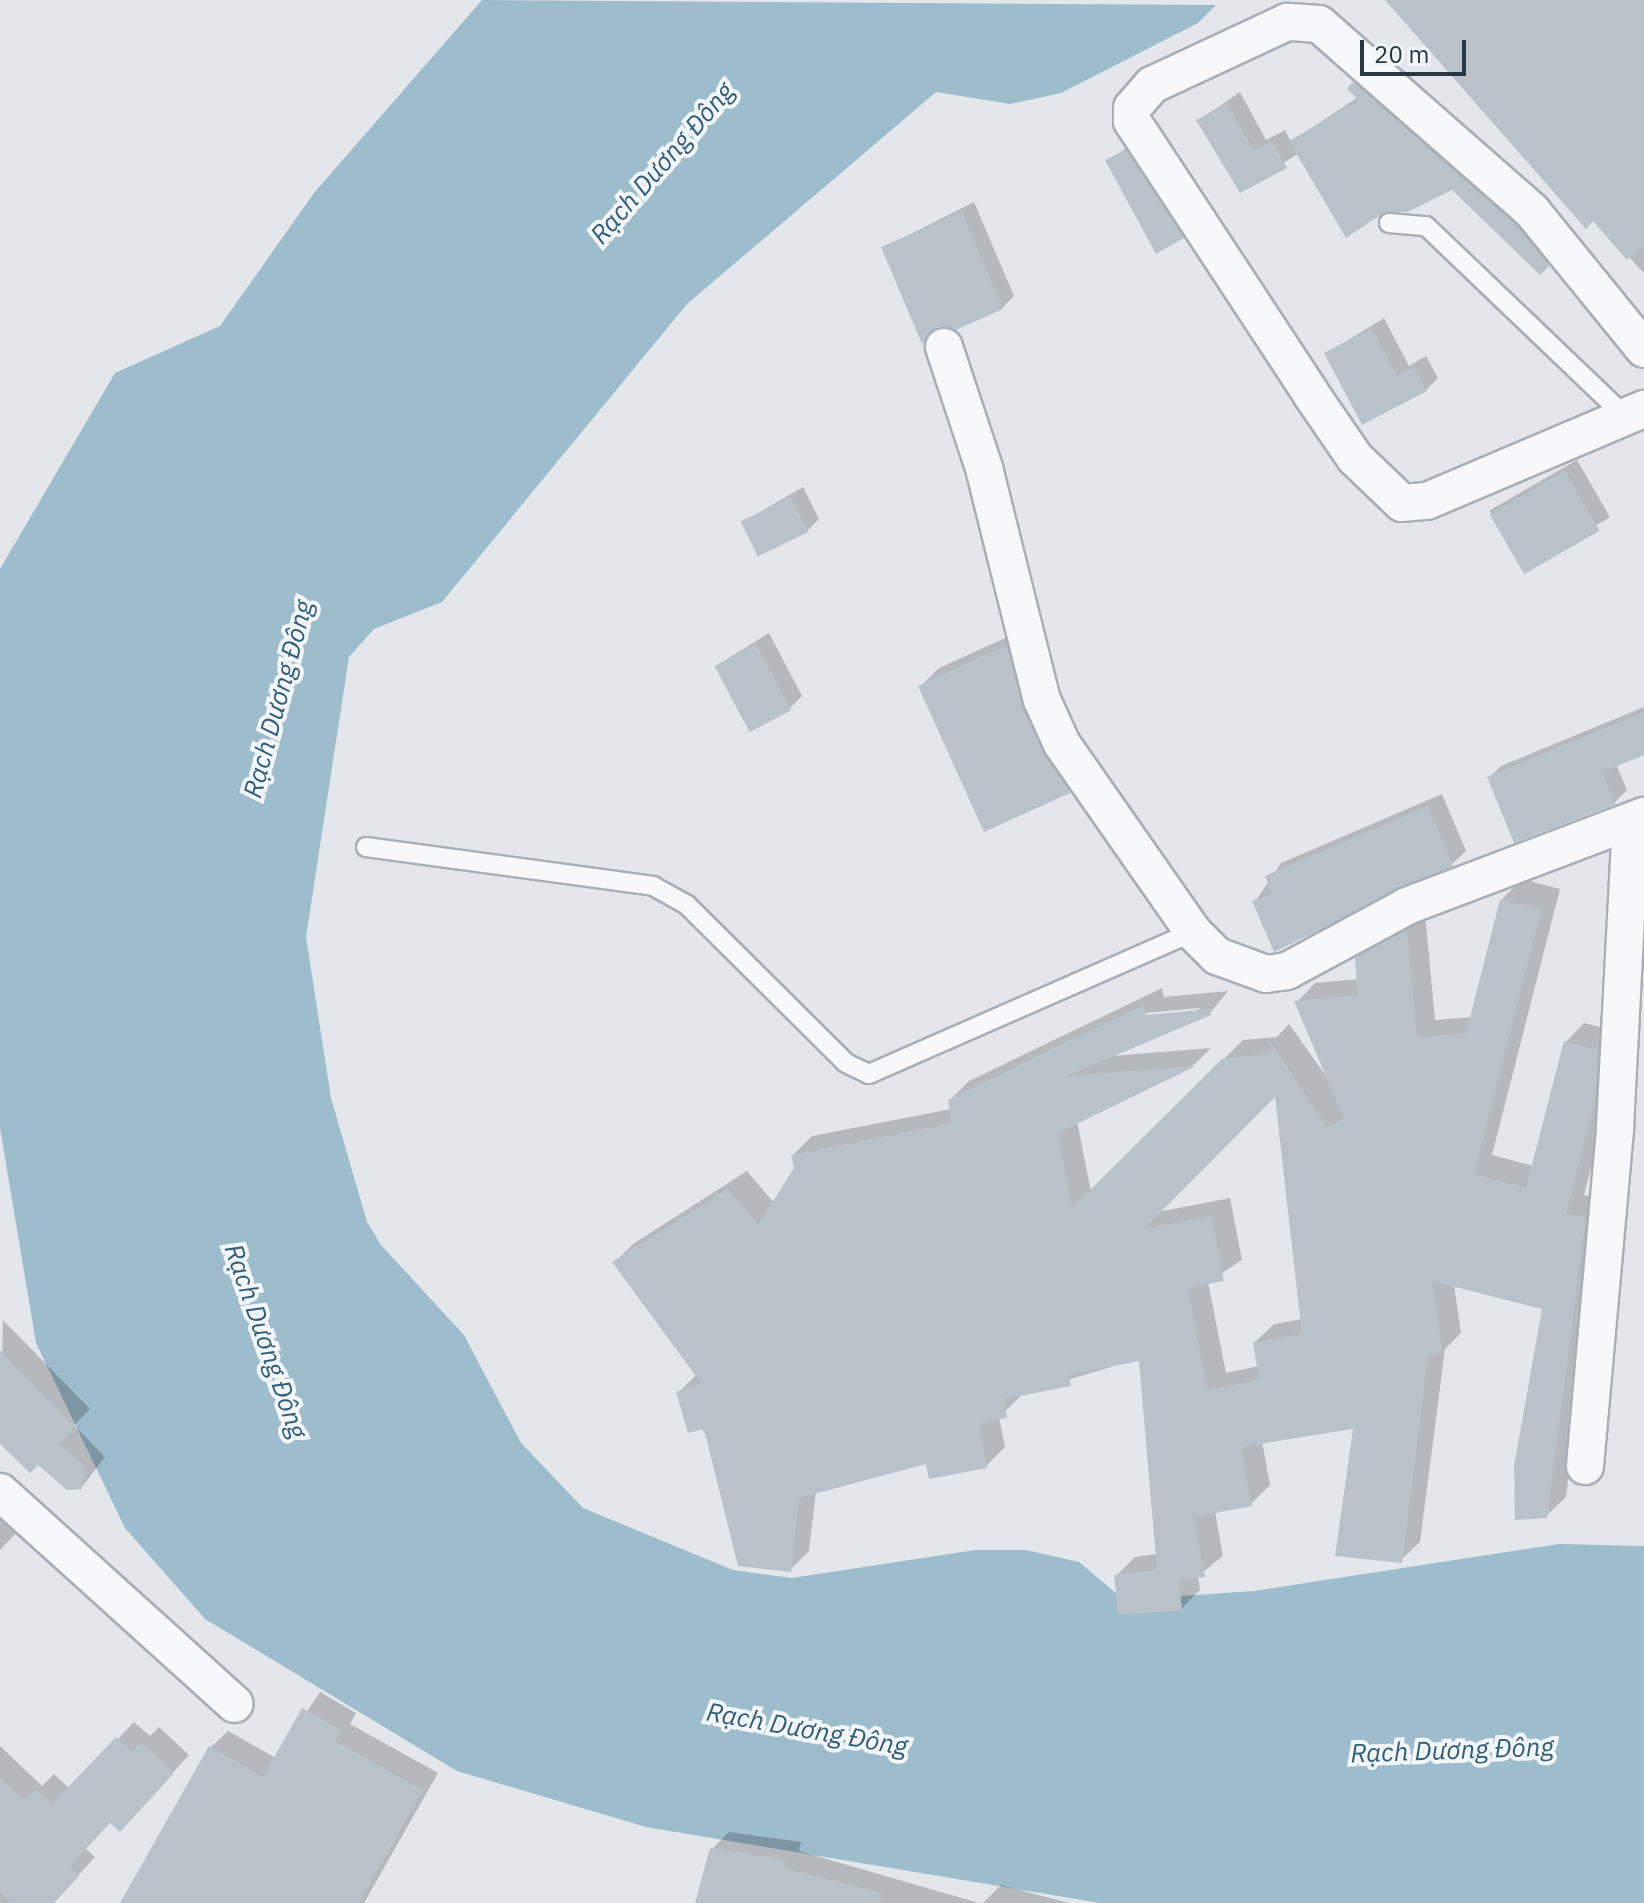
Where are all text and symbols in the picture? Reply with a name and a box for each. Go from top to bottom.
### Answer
scale bar [1364,24,1470,74]
text: 20 m [1374,38,1429,70]
water label: Rạch Dương Đông [584,76,740,250]
water label: Rạch Dương Đông [237,597,319,801]
water label: Rạch Dương Đông [218,1240,314,1442]
water label: Rạch Dương Đông [704,1696,910,1762]
water label: Rạch Dương Đông [1350,1731,1554,1769]

